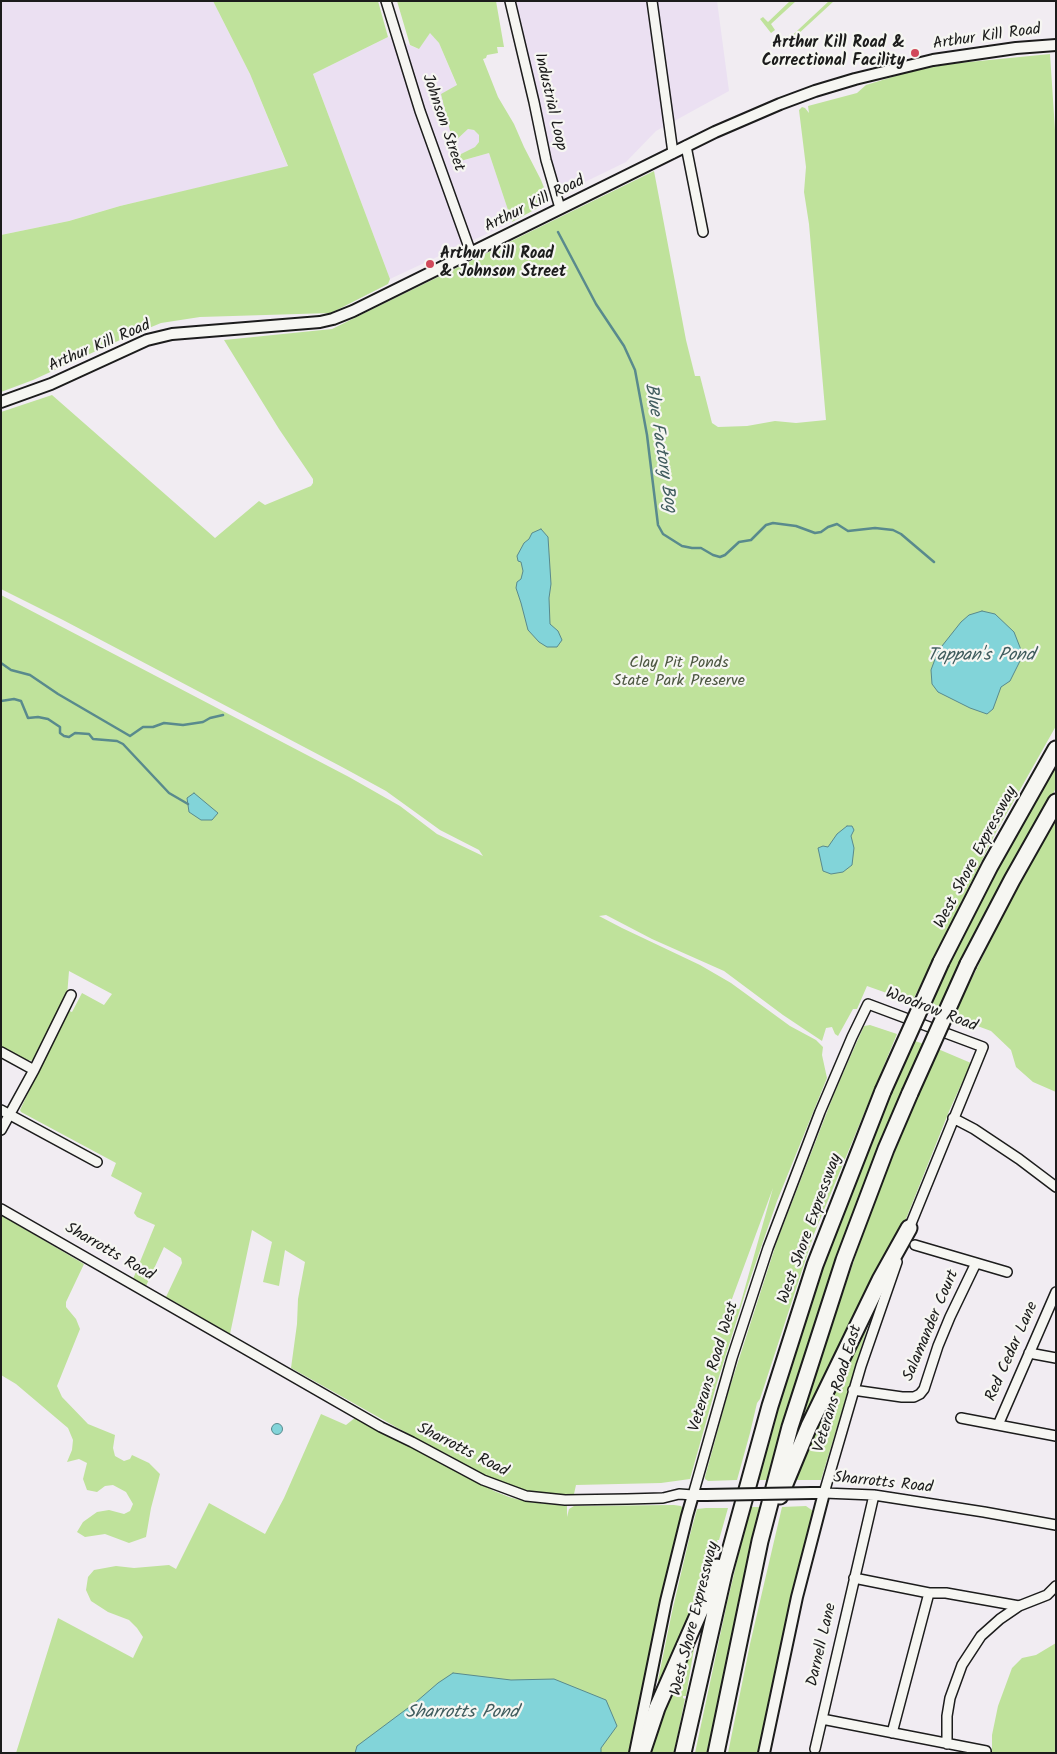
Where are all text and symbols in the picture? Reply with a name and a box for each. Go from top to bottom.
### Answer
street label: Arthur Kill Road [932,21,1042,55]
place label: Arthur Kill Road & Correctional Facility [762,34,905,72]
marker: Arthur Kill Road & Correctional Facility [909,47,921,59]
street label: Industrial Loop [528,51,570,153]
street label: Johnson Street [416,72,468,174]
street label: Arthur Kill Road [482,173,588,237]
place label: Arthur Kill Road & Johnson Street [440,245,566,283]
marker: Arthur Kill Road & Johnson Street [424,258,436,270]
street label: Arthur Kill Road [46,317,154,377]
water label: Blue Factory Bog [638,382,680,514]
water label: Tappan's Pond [927,646,1035,668]
park label: Clay Pit Ponds State Park Preserve [613,654,745,692]
street label: West Shore Expressway [931,784,1023,932]
street label: Woodrow Road [882,985,980,1037]
street label: West Shore Expressway [775,1151,847,1307]
street label: Sharrotts Road [61,1220,157,1286]
street label: Salamander Court [900,1267,964,1385]
street label: Red Cedar Lane [982,1299,1044,1405]
street label: Veterans Road West [686,1300,744,1434]
street label: Veterans Road East [811,1323,867,1455]
street label: Sharrotts Road [413,1420,511,1482]
street label: Sharrotts Road [832,1469,934,1499]
street label: West Shore Expressway [668,1540,724,1698]
street label: Darnell Lane [804,1601,842,1689]
water label: Sharrotts Pond [405,1703,519,1725]

